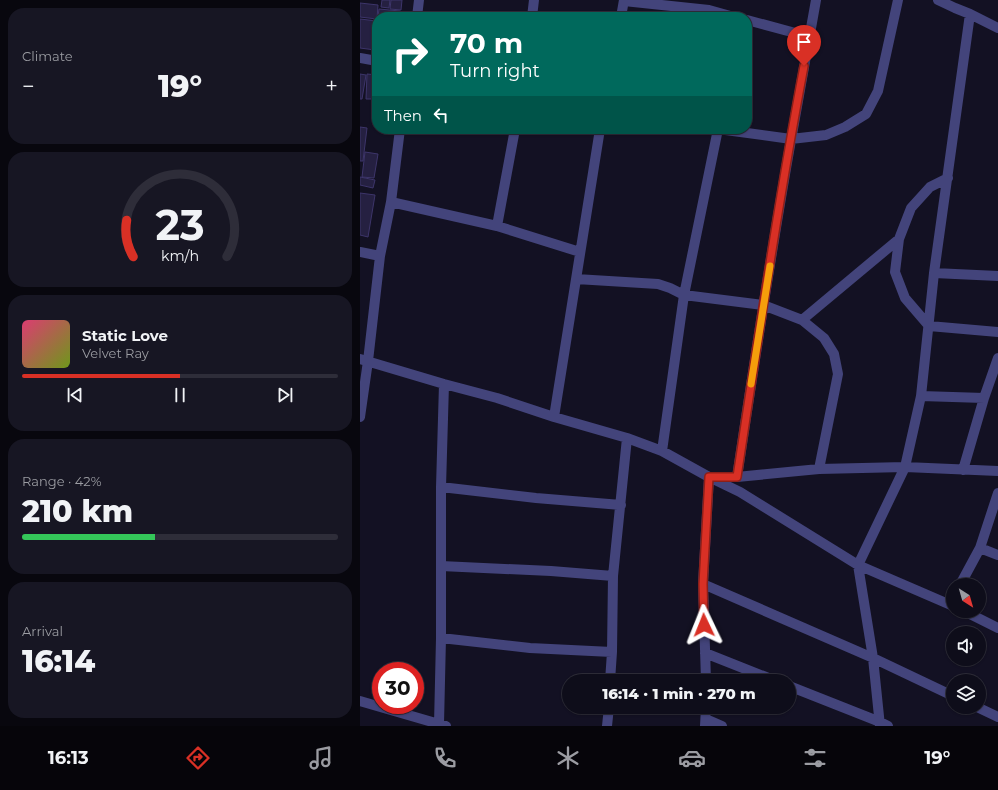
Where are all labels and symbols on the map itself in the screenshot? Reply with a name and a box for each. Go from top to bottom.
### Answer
pin [787,25,821,66]
north arrow [946,578,986,618]
position arrow [683,604,725,646]
speed limit sign: 30 [372,662,424,714]

